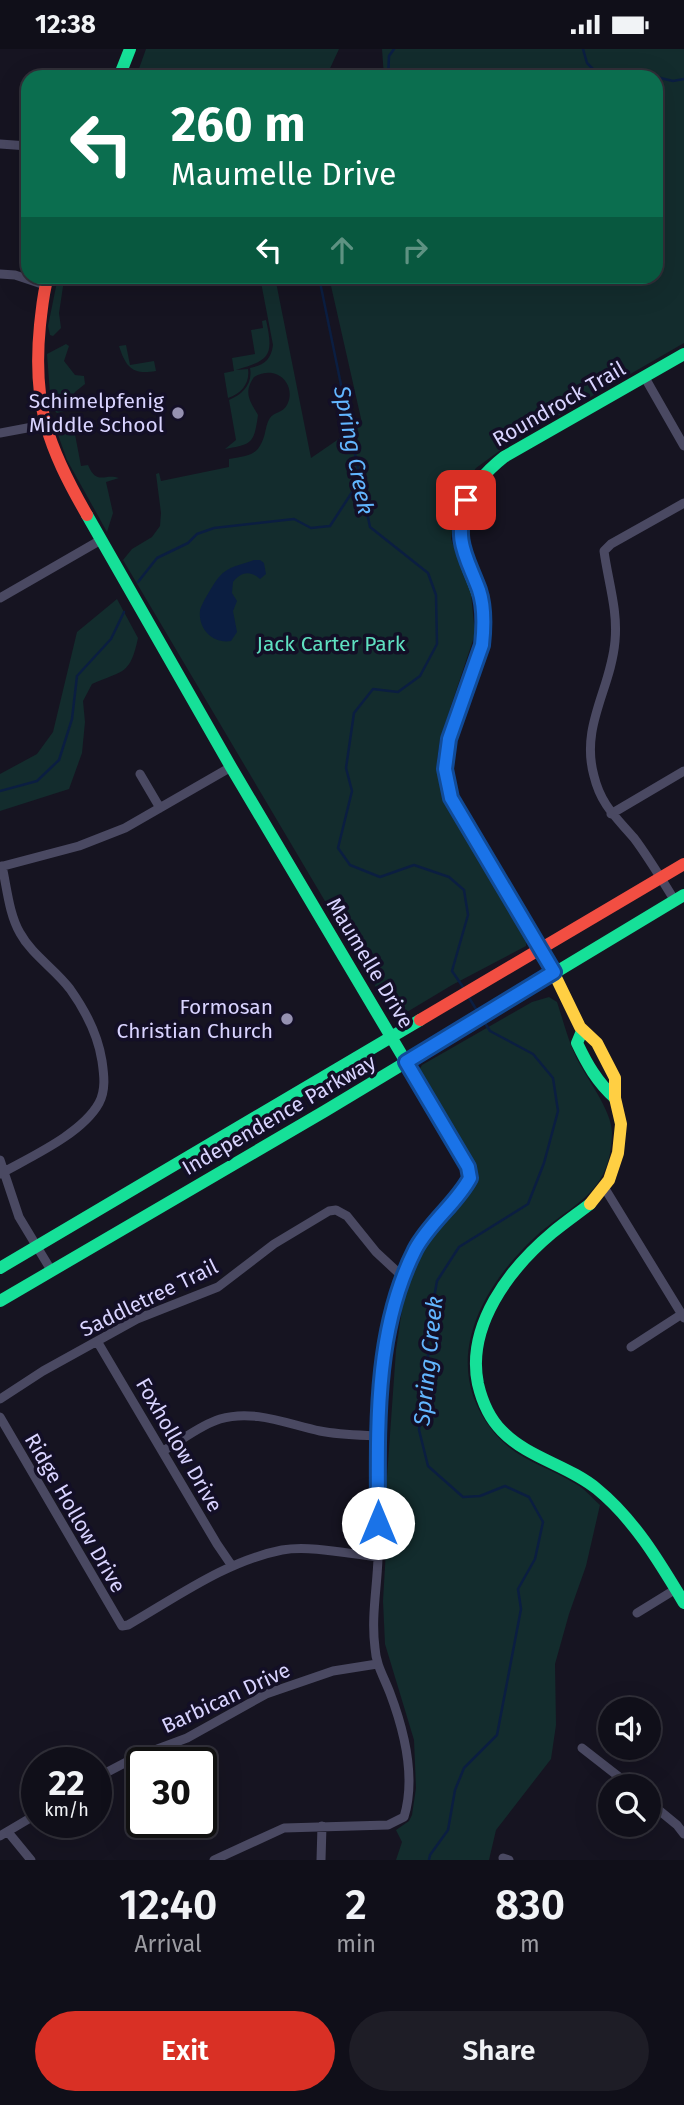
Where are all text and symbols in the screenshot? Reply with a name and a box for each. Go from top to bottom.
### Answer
text: 12:38 [35,9,96,40]
text: 260 m [171,95,306,154]
icon: left [56,98,147,189]
text: Maumelle Drive [171,155,396,193]
icon: left [250,231,288,269]
icon: ahead [323,231,361,269]
icon: right [396,231,434,269]
street label: Roundrock Trail [488,356,630,452]
water label: Spring Creek [328,382,380,517]
place label: Schimelpfenig Middle School [29,388,164,438]
marker: Schimelpfenig Middle School [170,405,186,421]
pin [436,470,496,530]
icon: arrive [447,481,485,519]
park label: Jack Carter Park [257,631,406,657]
street label: Maumelle Drive [321,893,419,1033]
place label: Formosan Christian Church [117,994,273,1044]
marker: Formosan Christian Church [279,1011,295,1027]
street label: Independence Parkway [178,1049,381,1181]
street label: Saddletree Trail [76,1253,222,1343]
water label: Spring Creek [407,1295,449,1428]
street label: Foxhollow Drive [130,1373,228,1517]
street label: Ridge Hollow Drive [19,1429,131,1597]
position arrow [341,1486,415,1560]
street label: Barbican Drive [157,1657,295,1739]
map controls [598,1697,661,1837]
button: sound [598,1697,661,1760]
speed limit sign: 30 [126,1747,217,1838]
text: 22 [48,1762,85,1804]
button: search [598,1774,661,1837]
text: km/h [44,1799,89,1821]
text: 12:40 [119,1880,217,1930]
text: 2 [345,1880,367,1930]
text: 830 [495,1880,565,1930]
text: Arrival [134,1930,202,1958]
text: min [336,1930,376,1958]
text: m [520,1930,540,1958]
button: Exit [35,2011,335,2091]
button: Share [349,2011,649,2091]

